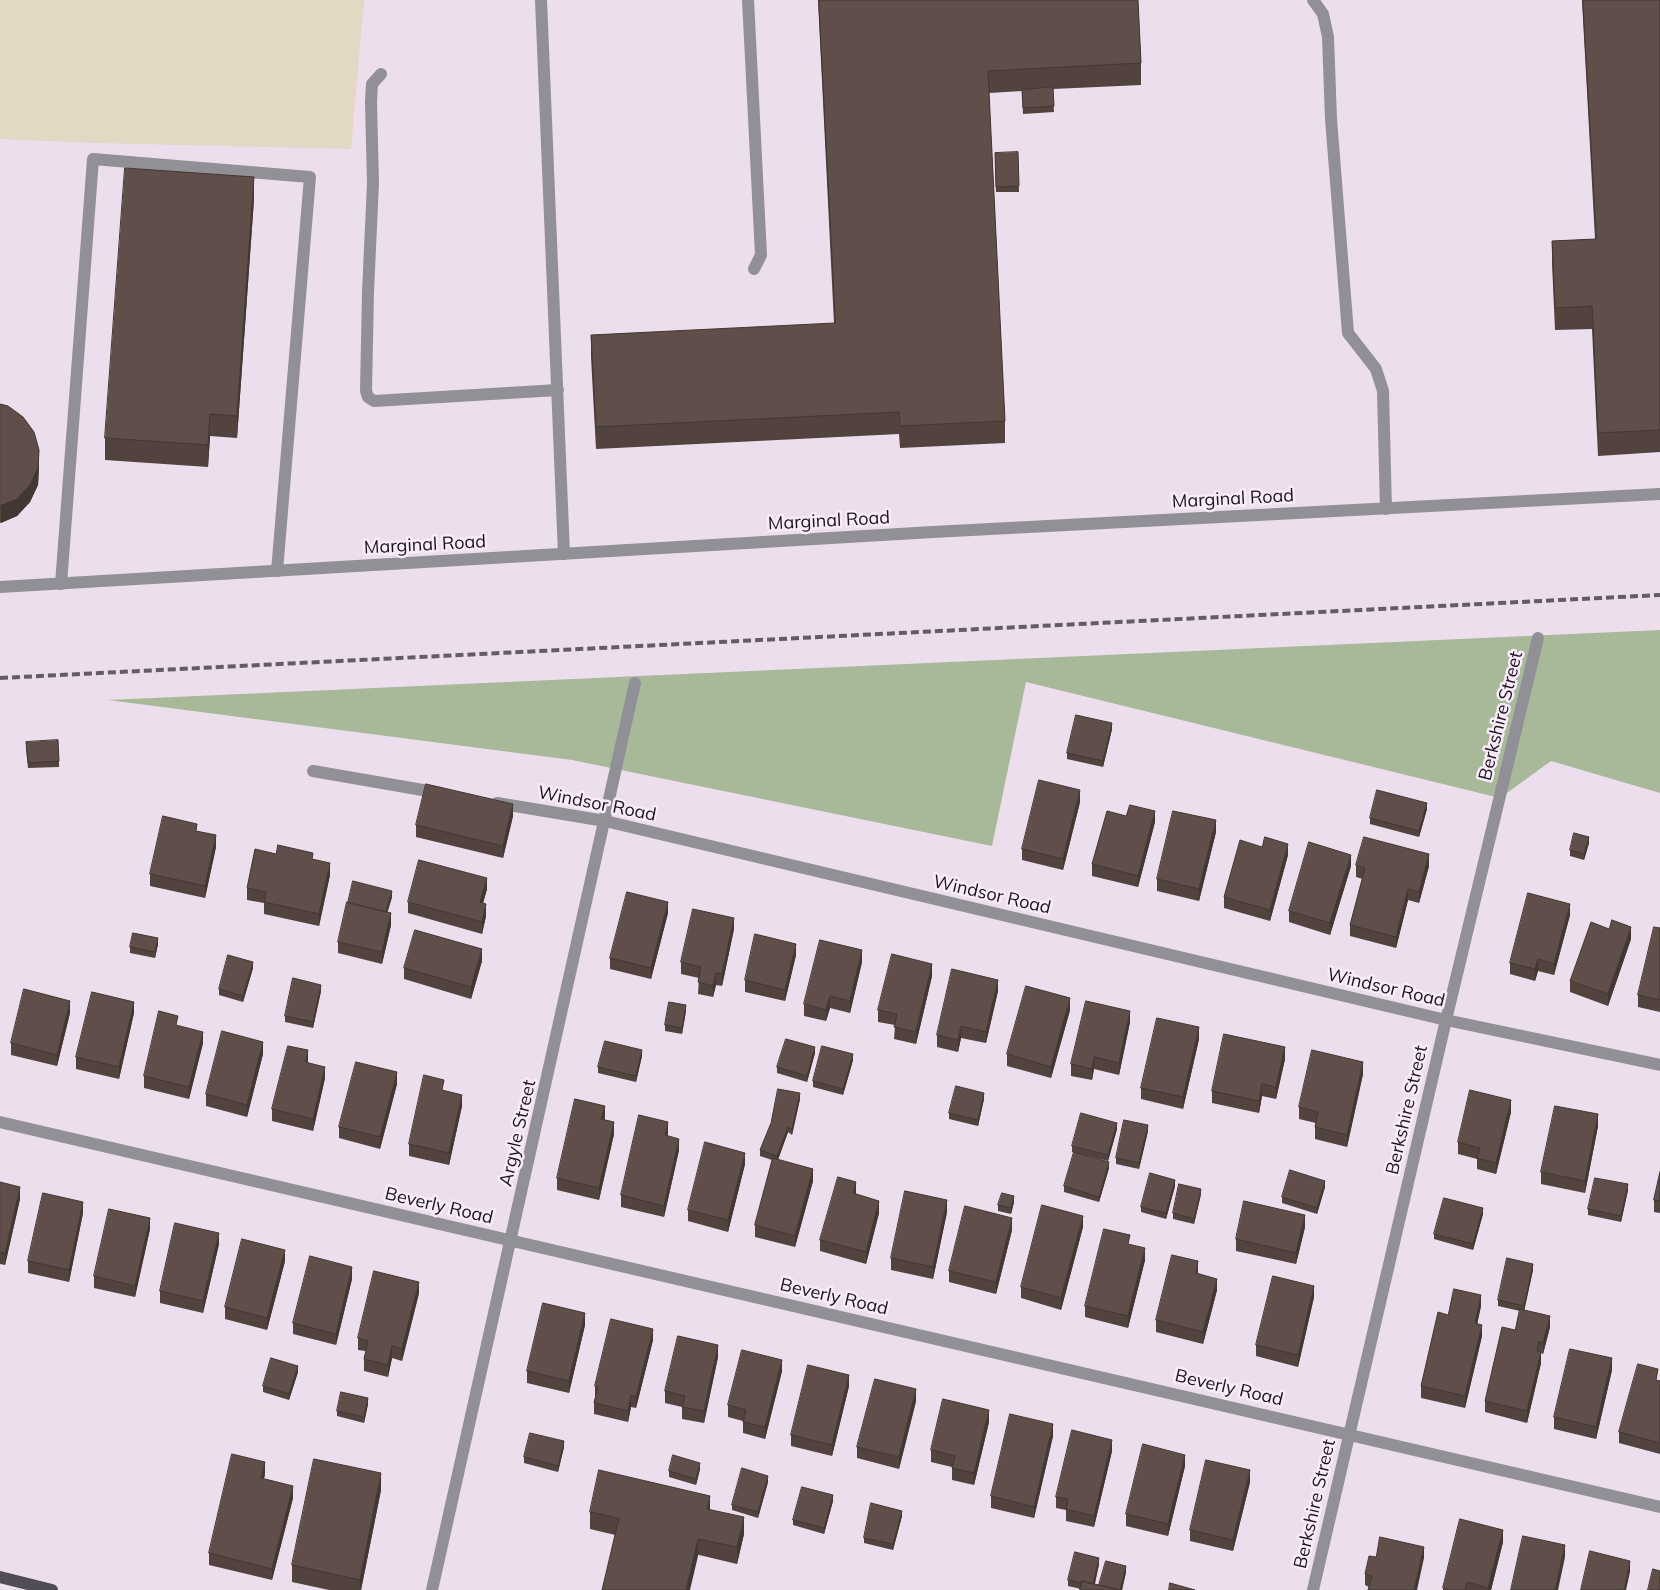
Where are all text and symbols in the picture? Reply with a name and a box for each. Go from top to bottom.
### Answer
street label: Marginal Road [1171,485,1295,513]
street label: Marginal Road [767,507,891,535]
street label: Marginal Road [363,531,487,559]
street label: Berkshire Street [1475,649,1527,783]
street label: Windsor Road [536,782,658,826]
street label: Windsor Road [931,871,1053,919]
street label: Windsor Road [1325,964,1447,1012]
street label: Berkshire Street [1382,1043,1432,1177]
street label: Argyle Street [495,1078,541,1188]
street label: Beverly Road [383,1183,495,1229]
street label: Beverly Road [778,1274,890,1320]
street label: Beverly Road [1173,1365,1285,1411]
street label: Berkshire Street [1290,1437,1340,1571]

